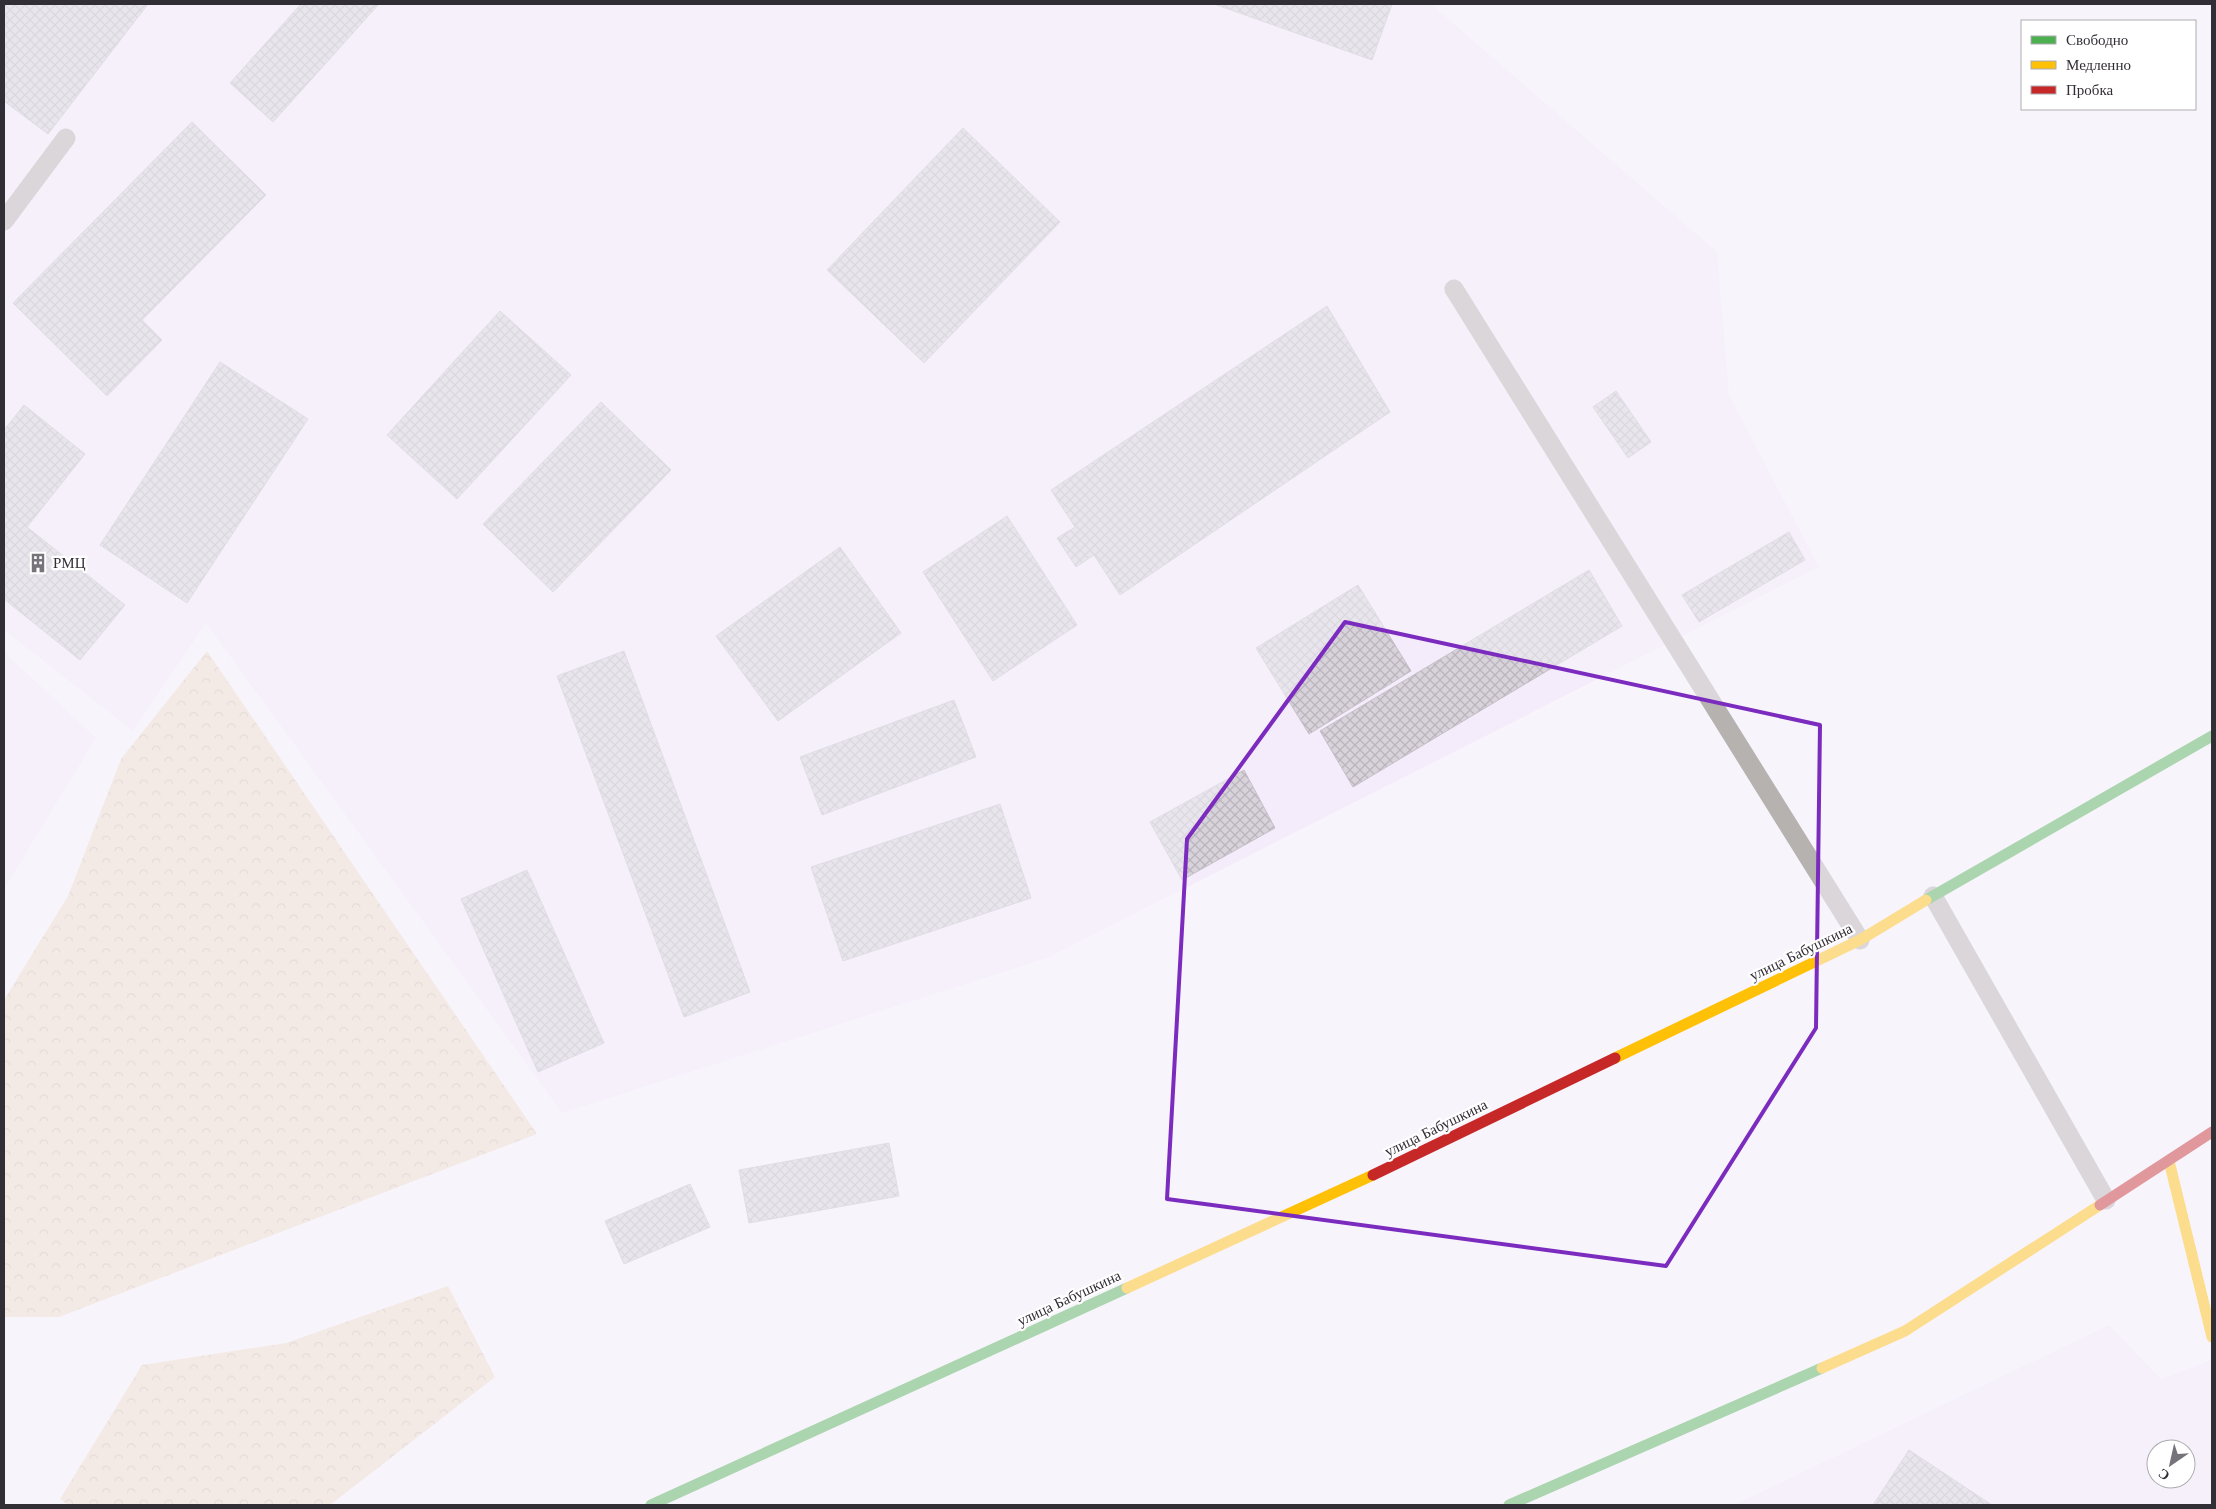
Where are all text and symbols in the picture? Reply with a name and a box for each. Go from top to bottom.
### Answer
legend [2021,20,2196,110]
text: Свободно [2066,32,2128,48]
text: Медленно [2066,57,2131,73]
text: Пробка [2066,82,2114,98]
building icon: РМЦ [27,552,49,574]
place label: РМЦ [53,555,86,571]
street label: улица Бабушкина [1747,920,1855,984]
street label: улица Бабушкина [1382,1096,1490,1160]
street label: улица Бабушкина [1015,1267,1124,1329]
north arrow [2146,1439,2196,1489]
text: С [2156,1465,2172,1483]

